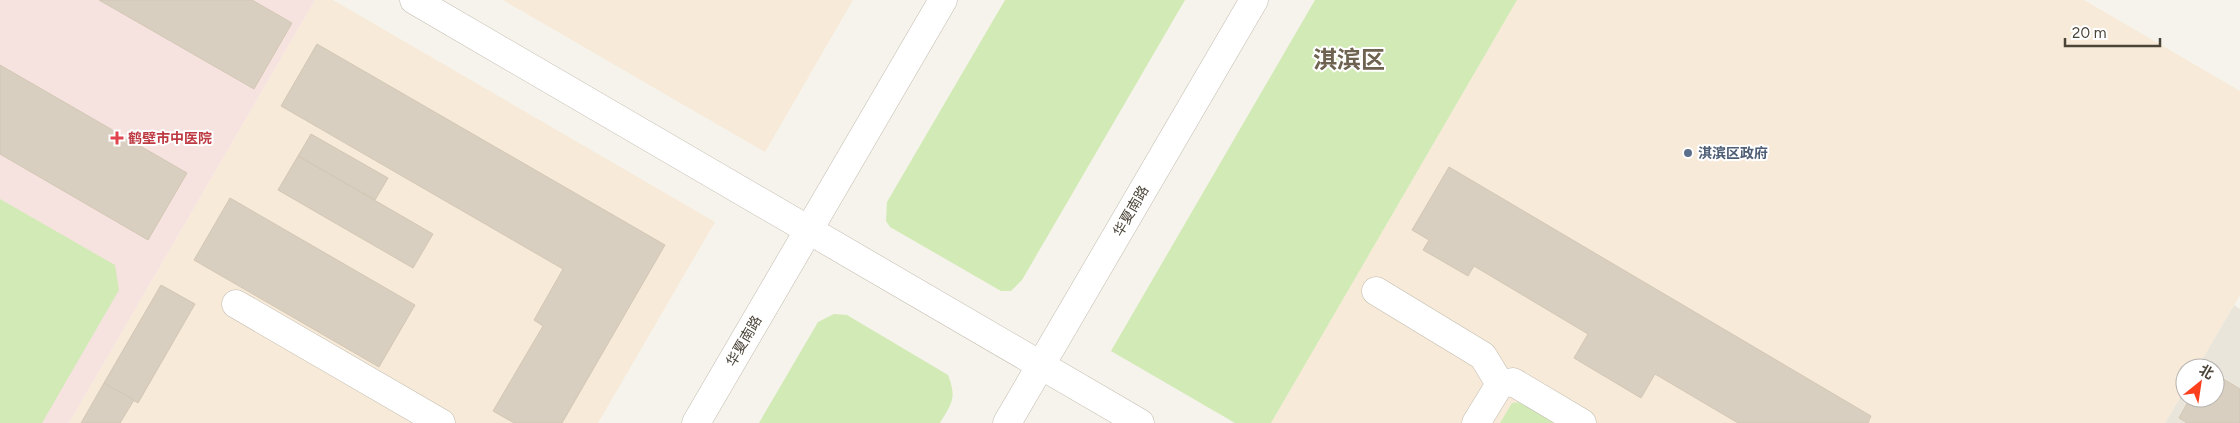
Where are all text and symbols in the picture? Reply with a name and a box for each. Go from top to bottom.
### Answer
scale bar [2065,15,2160,47]
text: 20 m [2072,24,2106,42]
district label: 淇滨区 [1313,45,1385,74]
place label: 鹤壁市中医院 [128,130,212,147]
marker: 鹤壁市中医院 [110,131,124,145]
place label: 淇滨区政府 [1698,145,1768,162]
marker: 淇滨区政府 [1682,147,1694,159]
street label: 华夏南路 [1110,183,1152,239]
street label: 华夏南路 [723,313,765,369]
north arrow [2175,358,2225,408]
text: 北 [2196,361,2217,383]

